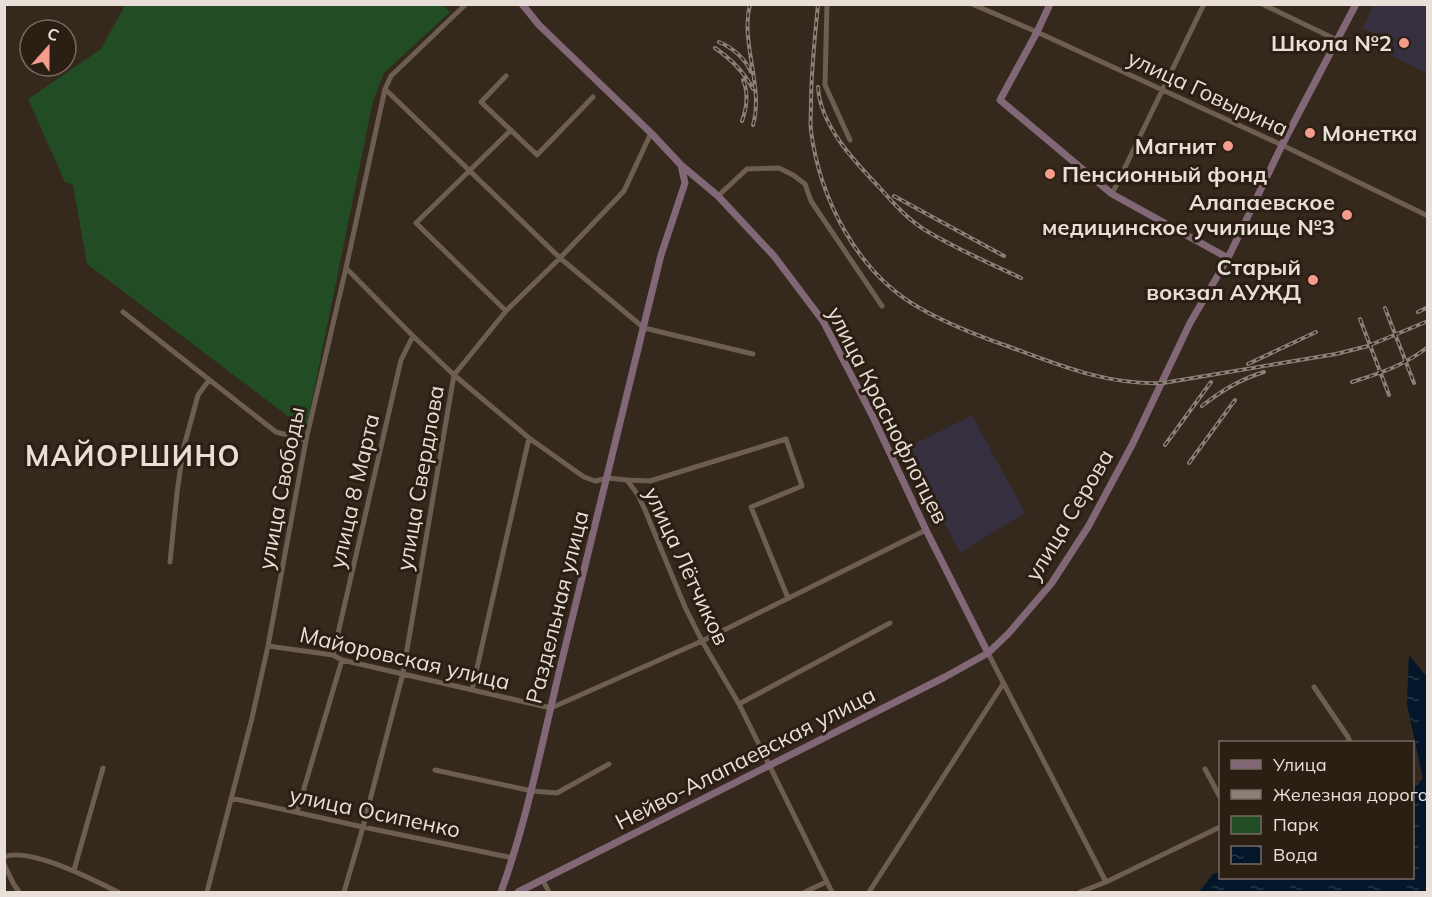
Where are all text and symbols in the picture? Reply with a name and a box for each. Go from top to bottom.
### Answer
north arrow [18,18,78,78]
text: С [45,23,62,45]
place label: Школа №2 [1271,29,1392,57]
marker: Школа №2 [1397,36,1411,50]
street label: улица Говырина [1123,44,1293,142]
place label: Монетка [1322,119,1418,147]
marker: Монетка [1303,126,1317,140]
place label: Магнит [1135,132,1216,160]
marker: Магнит [1221,139,1235,153]
place label: Пенсионный фонд [1062,160,1267,188]
marker: Пенсионный фонд [1043,167,1057,181]
place label: Алапаевское медицинское училище №3 [1042,188,1335,241]
marker: Алапаевское медицинское училище №3 [1340,208,1354,222]
place label: Старый вокзал АУЖД [1146,253,1301,306]
marker: Старый вокзал АУЖД [1306,273,1320,287]
street label: улица Краснофлотцев [821,302,955,528]
street label: улица Свердлова [390,383,450,573]
street label: улица Свободы [251,404,311,572]
street label: улица 8 Марта [323,411,385,571]
district label: МАЙОРШИНО [25,438,241,473]
street label: улица Серова [1019,444,1119,586]
street label: улица Лётчиков [638,483,736,649]
street label: Раздельная улица [519,508,595,706]
street label: Майоровская улица [297,620,513,696]
street label: Нейво-Алапаевская улица [610,680,880,836]
legend [1219,741,1414,879]
text: Улица [1272,753,1327,776]
street label: улица Осипенко [287,780,463,844]
text: Железная дорога [1273,783,1429,806]
text: Парк [1273,813,1319,836]
text: Вода [1273,843,1318,866]

